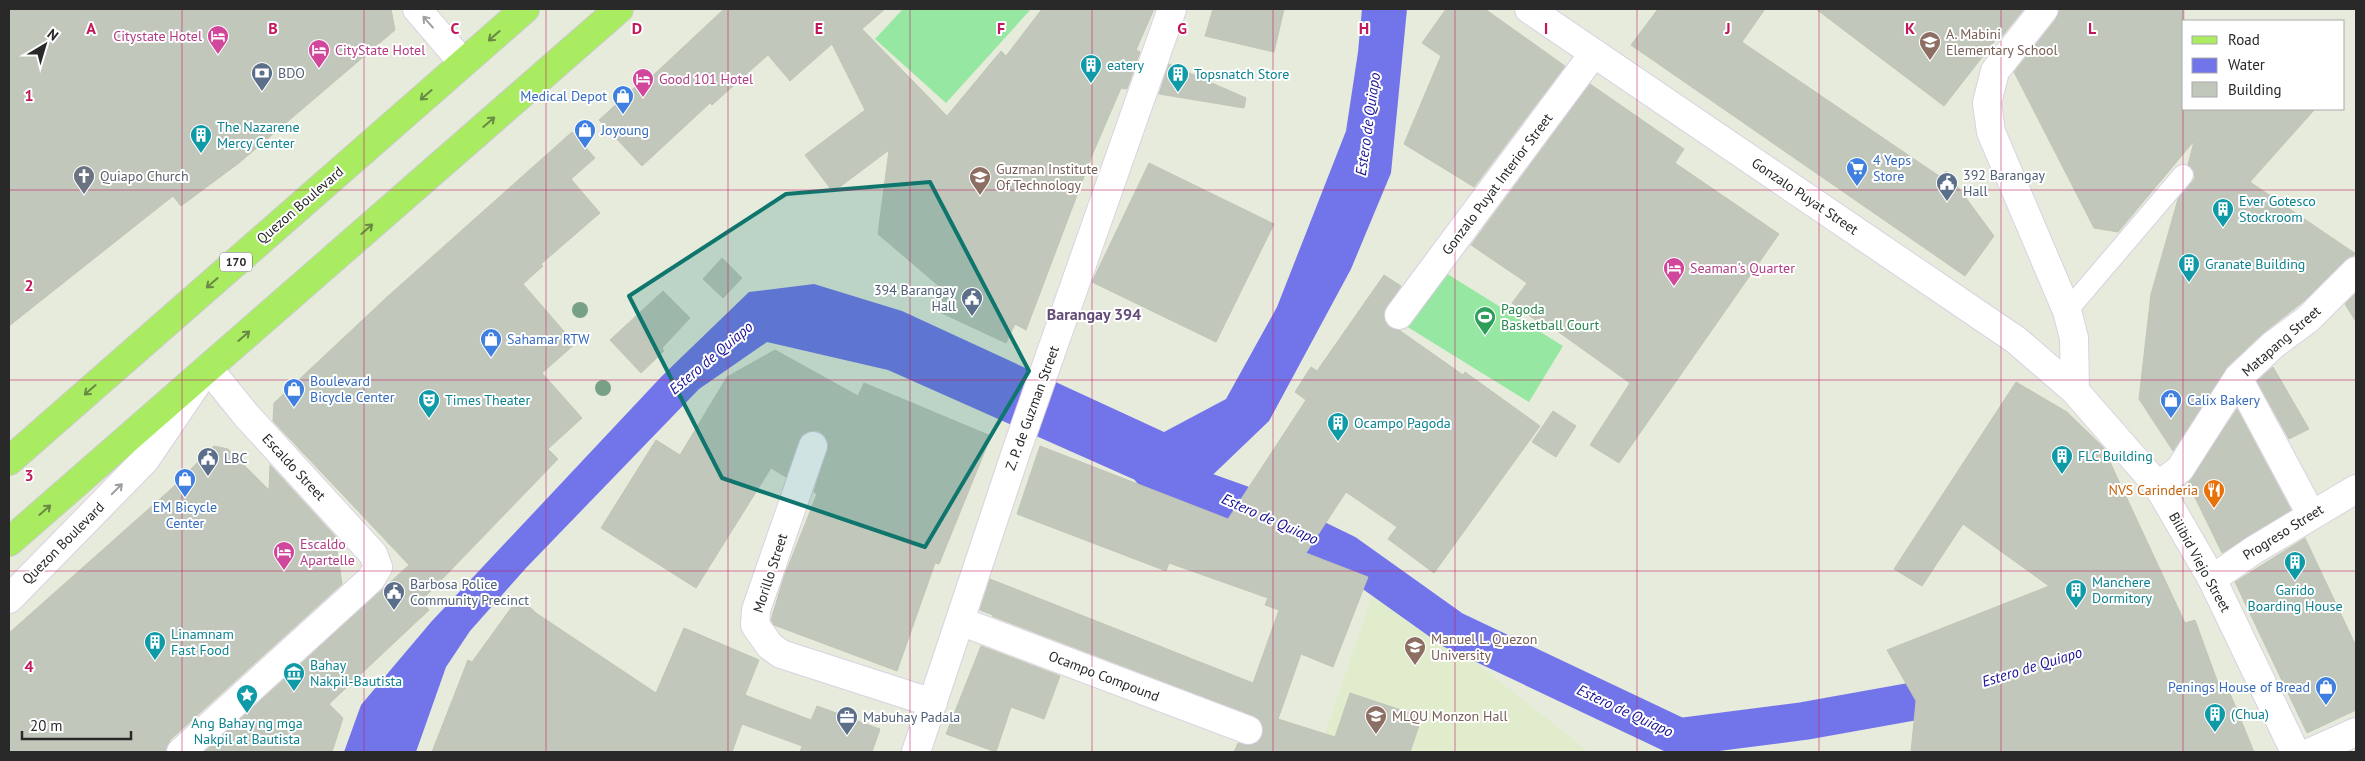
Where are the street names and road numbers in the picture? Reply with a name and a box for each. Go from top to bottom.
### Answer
street label: Gonzalo Puyat Interior Street [1438,109,1556,258]
street label: Gonzalo Puyat Street [1748,154,1862,239]
street label: Quezon Boulevard [253,162,347,248]
road number: 170 [220,252,252,272]
street label: Matapang Street [2238,302,2324,380]
street label: Z. P. de Guzman Street [1001,343,1063,473]
street label: Escaldo Street [258,430,330,505]
street label: Quezon Boulevard [18,498,108,588]
street label: Progreso Street [2239,500,2327,564]
street label: Bilibid Viejo Street [2165,509,2235,615]
street label: Morillo Street [749,531,791,615]
street label: Ocampo Compound [1046,647,1162,705]

